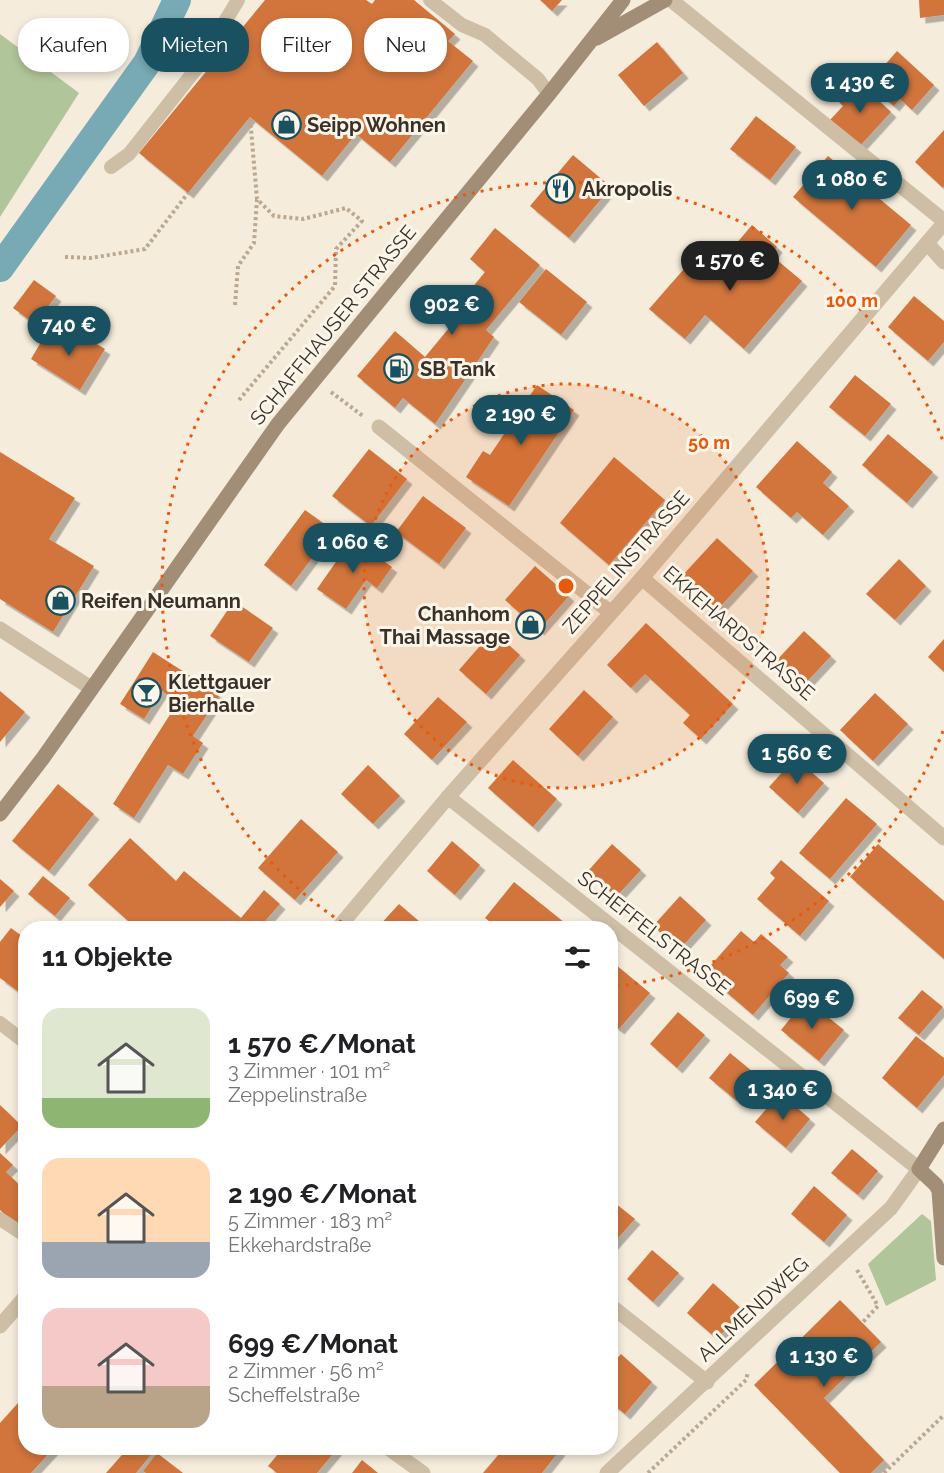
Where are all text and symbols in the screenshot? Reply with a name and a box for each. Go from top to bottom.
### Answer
chip: Kaufen [18,18,129,72]
chip: Mieten [141,18,249,72]
chip: Filter [261,18,352,72]
chip: Neu [364,18,447,72]
pin: 1 430 € [805,63,915,114]
text: 1 430 € [825,70,895,94]
shop icon: Seipp Wohnen [270,109,302,141]
place label: Seipp Wohnen [307,113,446,137]
pin: 1 080 € [797,160,907,211]
text: 1 080 € [816,167,888,191]
restaurant icon: Akropolis [545,173,577,205]
place label: Akropolis [582,177,673,201]
street label: SCHAFFHAUSER STRASSE [245,220,421,430]
pin: 1 570 € [675,241,785,292]
text: 1 570 € [695,248,765,272]
pin: 902 € [410,285,494,336]
text: 100 m [826,290,878,311]
text: 902 € [424,292,480,316]
pin: 740 € [27,306,111,357]
text: 740 € [42,313,96,337]
fuel station icon: SB Tank [383,353,415,385]
place label: SB Tank [420,357,496,381]
pin: 2 190 € [466,395,576,446]
text: 2 190 € [486,402,556,426]
text: 50 m [688,432,730,453]
street label: ZEPPELINSTRASSE [558,486,694,638]
pin: 1 060 € [298,523,408,574]
text: 1 060 € [317,530,389,554]
street label: EKKEHARDSTRASSE [658,561,820,705]
centre of rings [556,576,576,596]
shop icon: Reifen Neumann [44,585,76,617]
place label: Reifen Neumann [81,589,241,613]
place label: Chanhom Thai Massage [380,602,510,649]
shop icon: Chanhom Thai Massage [515,609,547,641]
place label: Klettgauer Bierhalle [168,670,271,717]
bar icon: Klettgauer Bierhalle [131,677,163,709]
pin: 1 560 € [742,734,852,785]
text: 1 560 € [762,741,832,765]
street label: SCHEFFELSTRASSE [573,866,735,1000]
icon: filters [561,941,594,974]
text: 11 Objekte [42,942,172,972]
pin: 699 € [770,979,854,1030]
text: 699 € [784,986,840,1010]
text: 1 570 €/Monat [228,1029,416,1059]
icon: home [90,1032,162,1104]
text: 3 Zimmer · 101 m² [228,1059,390,1083]
pin: 1 340 € [728,1070,838,1121]
text: 1 340 € [748,1077,818,1101]
text: Zeppelinstraße [228,1083,367,1107]
text: 2 190 €/Monat [228,1179,417,1209]
icon: home [90,1182,162,1254]
text: 5 Zimmer · 183 m² [228,1209,392,1233]
text: Ekkehardstraße [228,1233,371,1257]
street label: ALLMENDWEG [693,1251,813,1367]
text: 699 €/Monat [228,1329,398,1359]
icon: home [90,1332,162,1404]
pin: 1 130 € [769,1337,879,1388]
text: 1 130 € [790,1344,858,1368]
text: 2 Zimmer · 56 m² [228,1359,384,1383]
text: Scheffelstraße [228,1383,360,1407]

